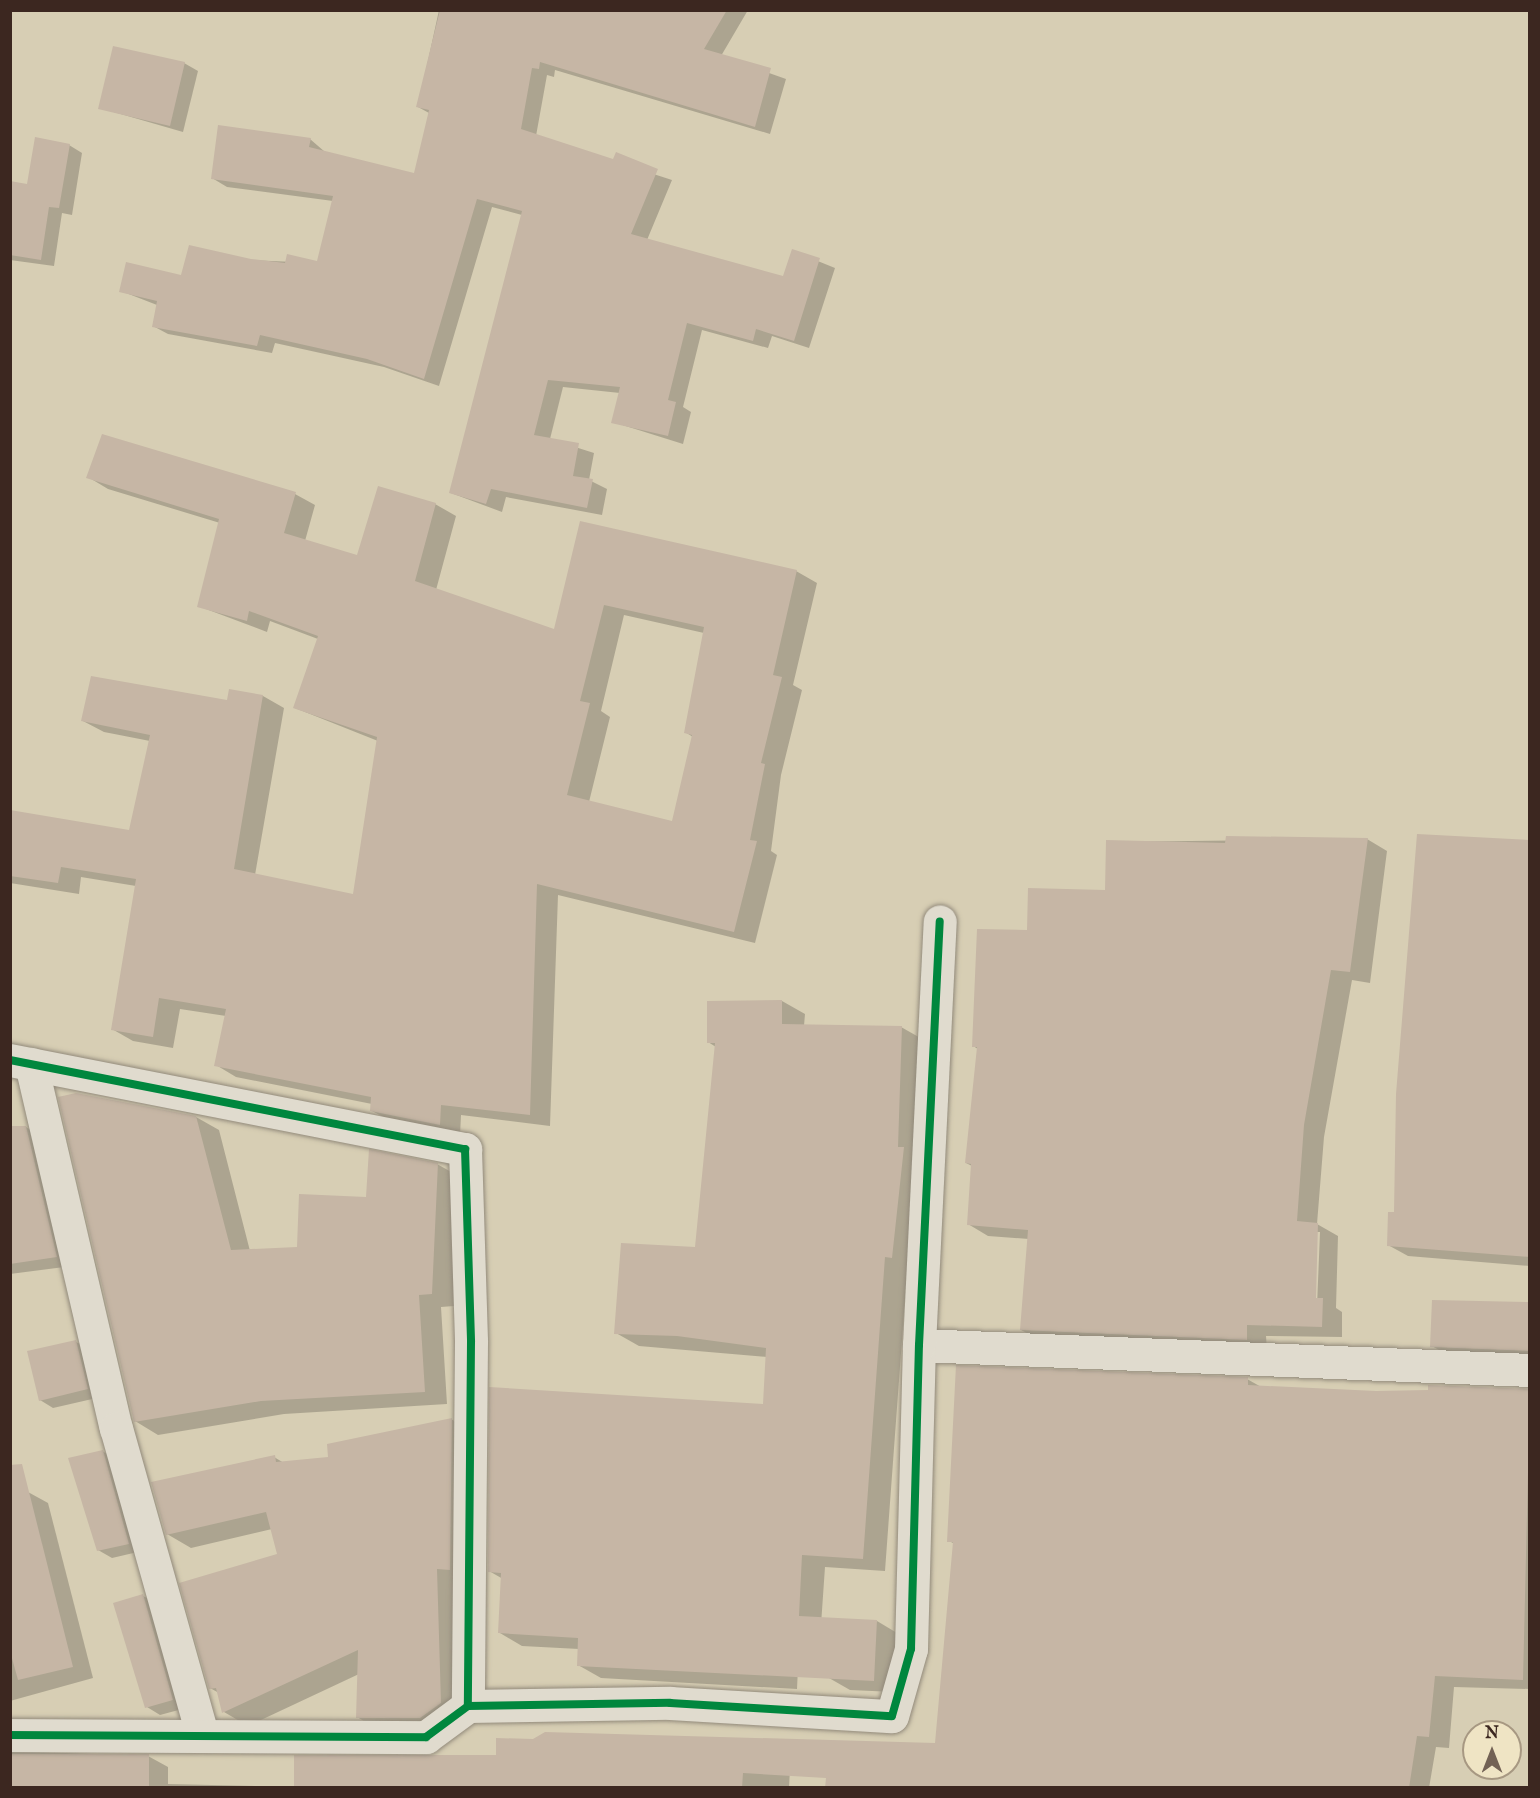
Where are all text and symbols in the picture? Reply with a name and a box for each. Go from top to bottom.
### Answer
north arrow [1462,1720,1522,1780]
text: N [1485,1724,1499,1744]

